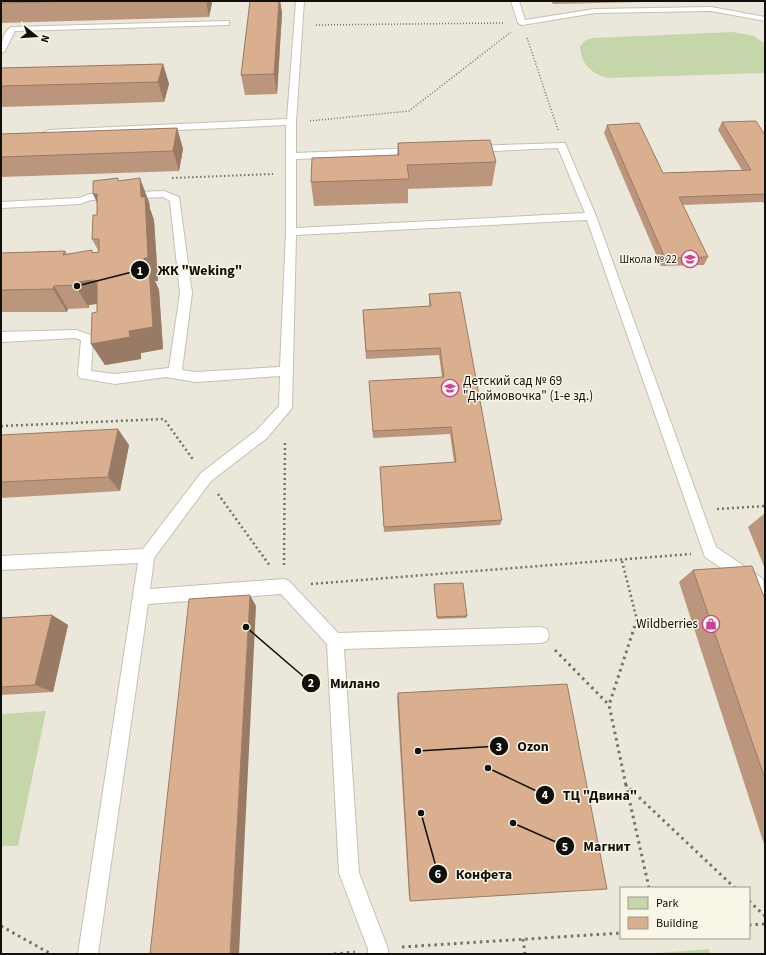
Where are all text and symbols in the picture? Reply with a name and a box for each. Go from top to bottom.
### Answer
north arrow [16,16,56,56]
text: N [37,33,53,44]
school or university icon: Школа № 22 [680,249,700,269]
place label: Школа № 22 [620,252,677,267]
callout: ЖК "Weking" [130,257,250,283]
text: ЖК "Weking" [158,261,242,281]
text: 1 [137,263,143,280]
place label: Детский сад № 69 "Дюймовочка" (1-е зд.) [463,372,593,405]
school or university icon: Детский сад № 69 "Дюймовочка" (1-е зд.) [440,378,460,398]
shop icon: Wildberries [701,614,721,634]
place label: Wildberries [636,615,699,633]
callout: Милано [301,670,388,696]
text: Милано [330,674,380,694]
text: 2 [308,675,314,692]
callout: Ozon [489,733,557,759]
text: Ozon [517,737,549,757]
text: 3 [496,739,502,756]
callout: ТЦ "Двина" [535,782,645,808]
text: ТЦ "Двина" [563,786,637,806]
text: 4 [542,787,549,804]
callout: Магнит [555,833,638,859]
text: Магнит [583,837,631,857]
text: 5 [562,839,568,856]
callout: Конфета [428,861,521,887]
text: Конфета [456,865,512,885]
text: 6 [435,866,441,883]
legend [620,887,750,939]
text: Park [656,895,678,912]
text: Building [656,915,698,932]

